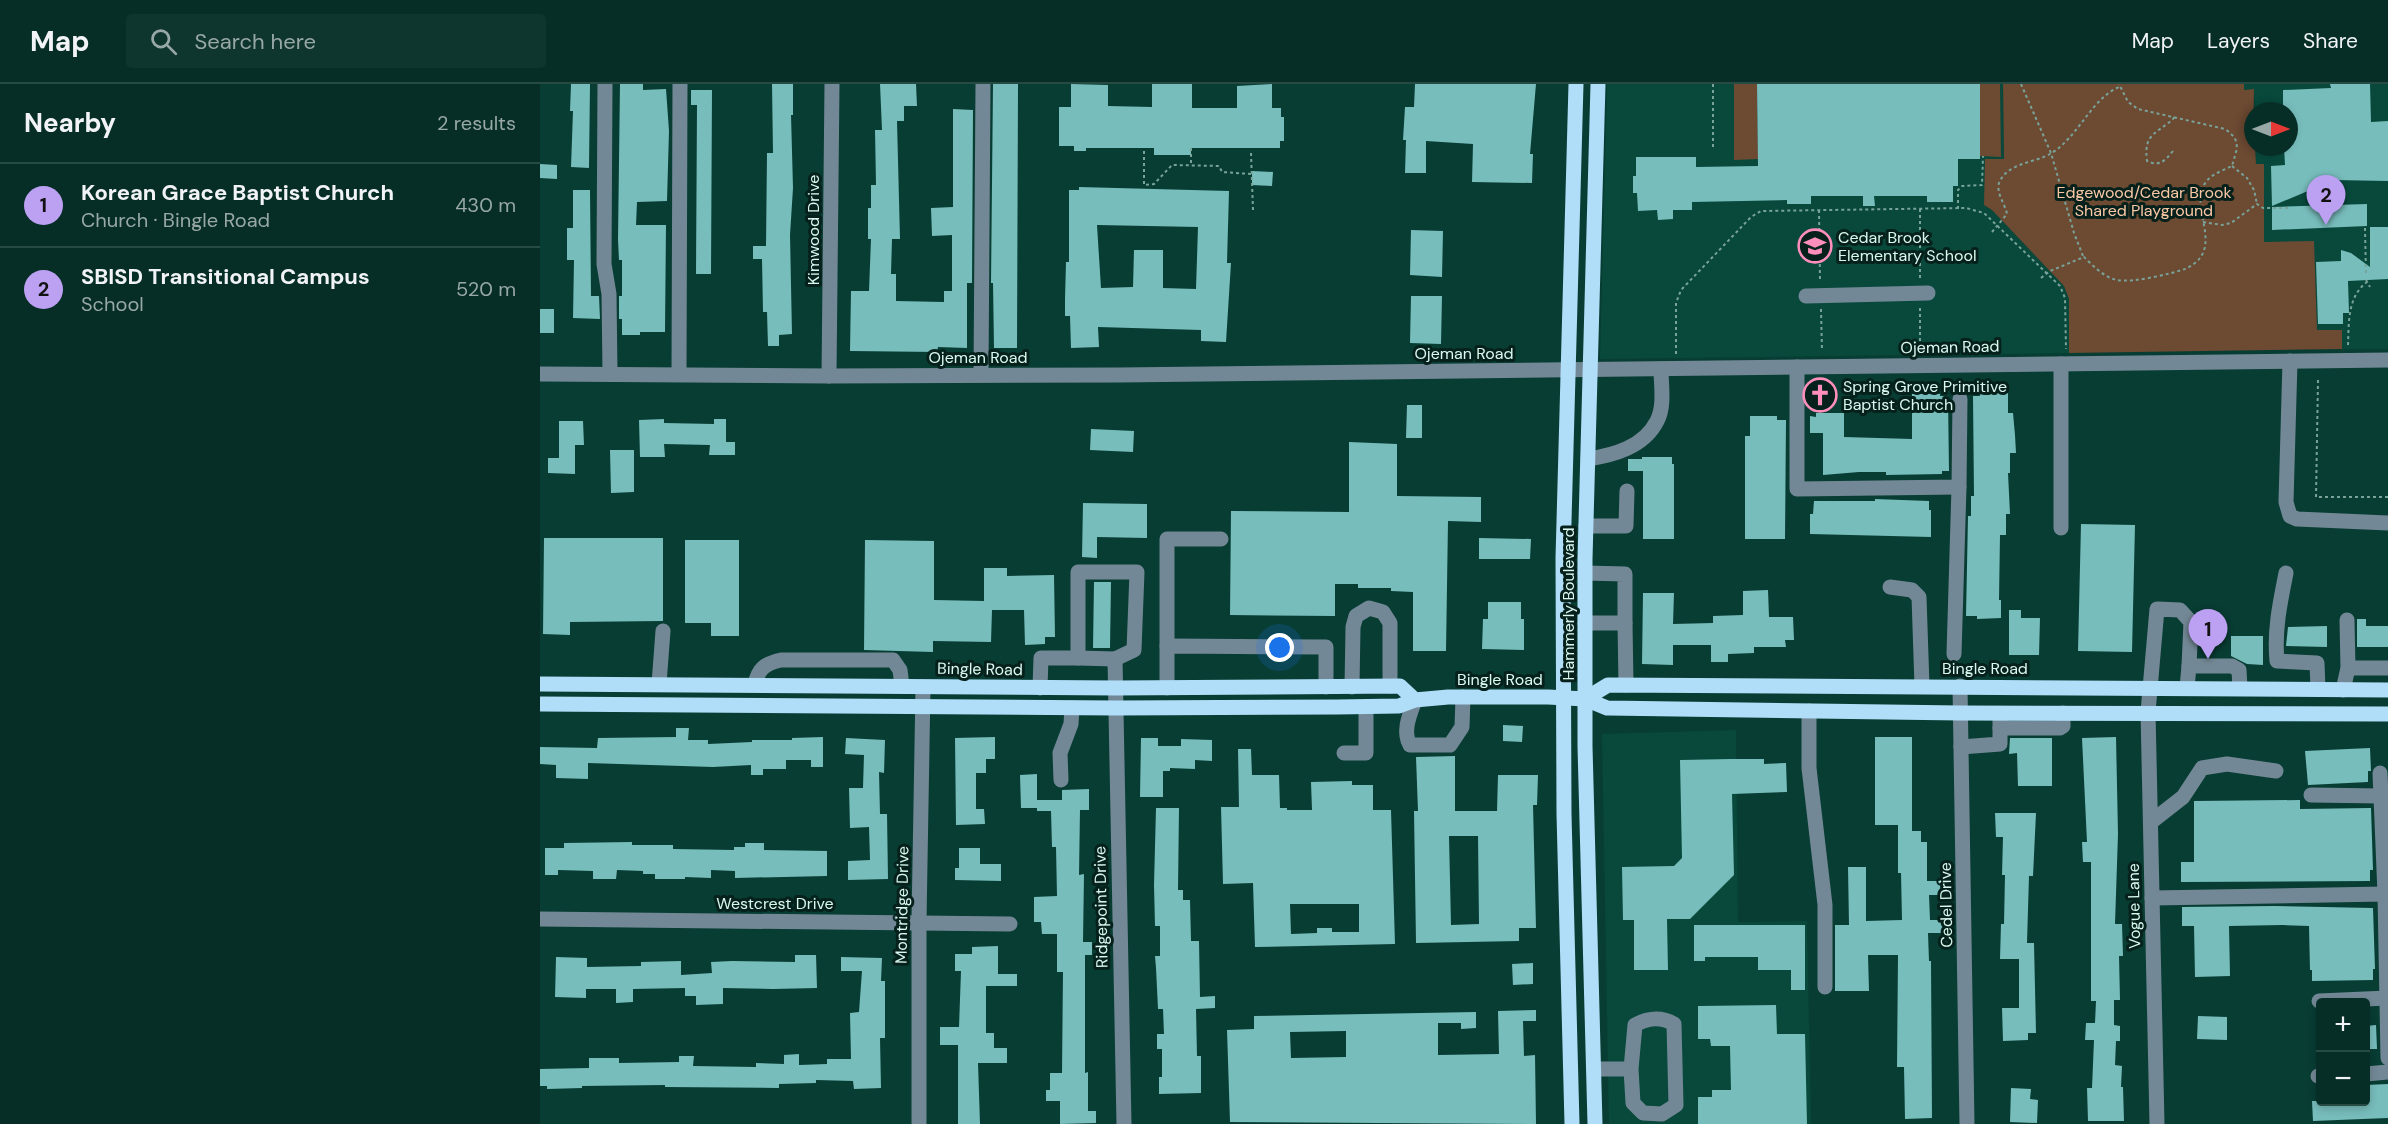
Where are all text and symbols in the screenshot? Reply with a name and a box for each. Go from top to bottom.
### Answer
search box [126,14,546,68]
text: Map [30,23,90,60]
icon: search [147,25,180,58]
text: Search here [195,27,316,56]
text: Map [2132,27,2174,55]
text: Layers [2207,27,2270,55]
text: Share [2303,27,2358,55]
north arrow [2244,102,2298,156]
text: Nearby [24,106,116,140]
text: 2 results [437,110,516,136]
street label: Kimwood Drive [803,175,824,285]
pin: 2 [2306,176,2346,225]
text: Korean Grace Baptist Church [81,178,394,207]
park label: Edgewood/Cedar Brook Shared Playground [2057,182,2231,221]
text: 1 [40,192,47,218]
text: 430 m [455,192,516,218]
text: Church · Bingle Road [81,207,270,233]
place label: Cedar Brook Elementary School [1838,227,1976,266]
school or university icon: Cedar Brook Elementary School [1797,228,1833,264]
text: SBISD Transitional Campus [81,262,370,291]
text: 2 [38,276,49,302]
text: 520 m [456,276,516,302]
text: School [81,291,144,317]
street label: Ojeman Road [1900,336,2000,358]
street label: Ojeman Road [1414,343,1514,364]
street label: Ojeman Road [928,347,1028,368]
place label: Spring Grove Primitive Baptist Church [1843,376,2007,415]
church icon: Spring Grove Primitive Baptist Church [1802,377,1838,413]
street label: Hammerly Boulevard [1558,528,1579,680]
pin: 1 [2188,610,2228,659]
your location [1265,633,1294,662]
street label: Bingle Road [937,658,1023,680]
street label: Bingle Road [1942,658,2028,679]
street label: Bingle Road [1457,669,1543,690]
street label: Montridge Drive [890,846,914,964]
street label: Ridgepoint Drive [1089,846,1113,968]
street label: Cedel Drive [1935,862,1957,948]
street label: Vogue Lane [2123,863,2145,949]
street label: Westcrest Drive [716,893,834,914]
map controls [2316,998,2370,1106]
button: + [2316,998,2370,1052]
button: − [2316,1052,2370,1106]

